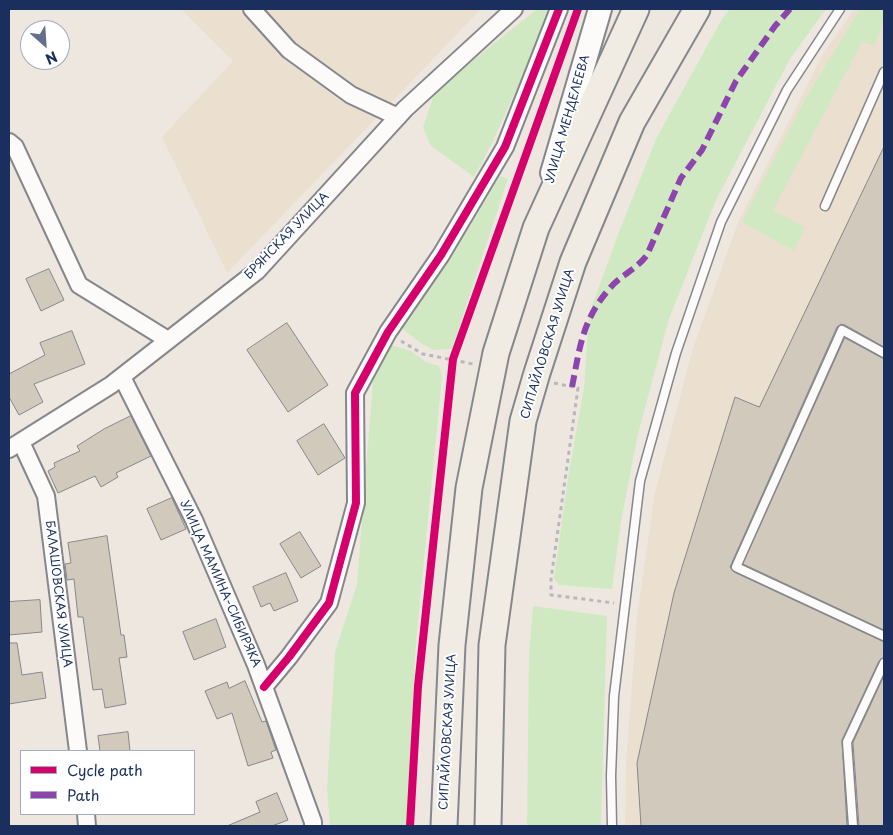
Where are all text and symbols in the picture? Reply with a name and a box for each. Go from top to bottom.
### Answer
north arrow [20,20,70,70]
text: N [42,46,61,70]
street label: УЛИЦА МЕНДЕЛЕЕВА [543,53,593,185]
street label: БРЯНСКАЯ УЛИЦА [242,190,332,282]
street label: СИПАЙЛОВСКАЯ УЛИЦА [518,267,578,421]
street label: УЛИЦА МАМИНА-СИБИРЯКА [177,498,263,670]
street label: БАЛАШОВСКАЯ УЛИЦА [42,520,74,668]
street label: СИПАЙЛОВСКАЯ УЛИЦА [437,654,459,810]
legend [20,750,195,815]
text: Cycle path [67,758,143,781]
text: Path [67,783,99,806]

